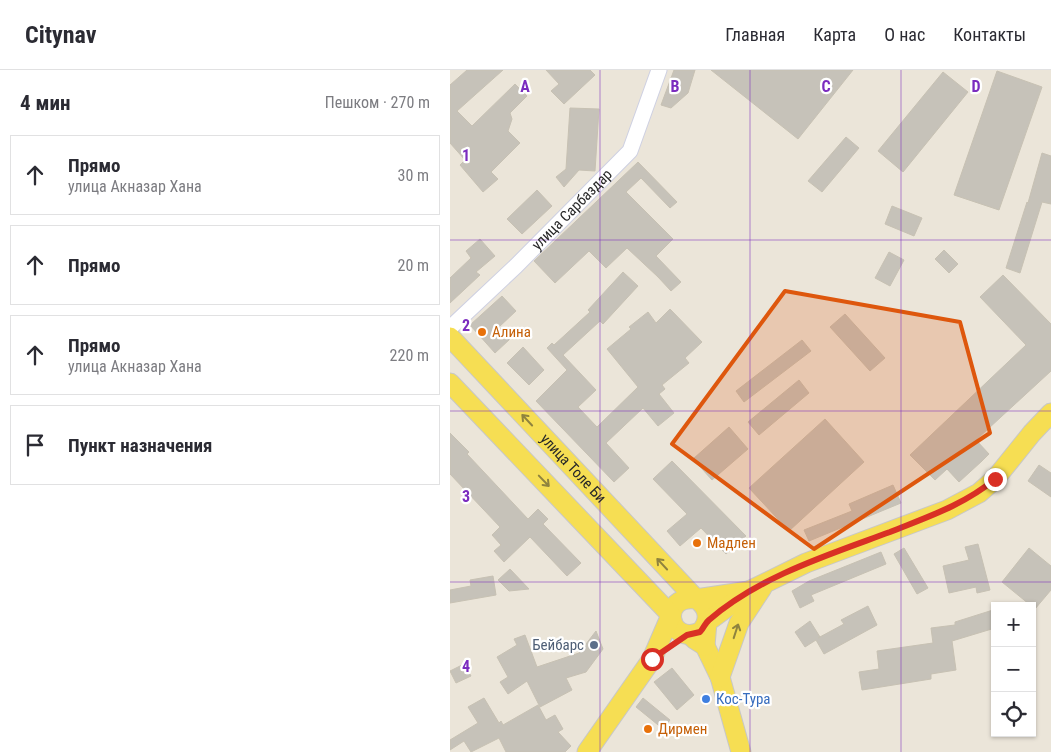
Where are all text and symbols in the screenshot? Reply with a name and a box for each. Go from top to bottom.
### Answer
text: Citynav [25,21,96,49]
text: Главная [725,24,785,45]
text: Карта [813,24,856,45]
text: О нас [884,24,925,45]
text: Контакты [953,24,1026,45]
text: A [520,77,530,96]
text: B [671,77,680,96]
text: C [821,77,831,96]
text: D [971,77,981,96]
text: 4 мин [20,91,70,115]
text: Пешком · 270 m [325,93,430,112]
text: 1 [462,146,470,165]
text: Прямо [68,154,121,177]
icon: ahead [21,161,49,189]
street label: улица Сарбаздар [528,165,616,254]
text: 30 m [397,166,429,185]
text: улица Акназар Хана [68,177,202,196]
icon: ahead [21,251,49,279]
text: Прямо [68,254,121,277]
text: 20 m [397,256,429,275]
text: 2 [462,316,470,335]
place label: Алина [492,323,531,341]
marker: Алина [476,326,488,338]
text: Прямо [68,334,121,357]
icon: ahead [21,341,49,369]
text: 220 m [390,346,429,365]
text: улица Акназар Хана [68,357,202,376]
one-way arrow [521,413,533,426]
street label: улица Толе Би [537,430,610,506]
icon: arrive [21,431,49,459]
text: Пункт назначения [68,434,212,457]
route end [984,468,1007,491]
one-way arrow [538,475,550,488]
text: 3 [462,487,470,506]
place label: Мадлен [707,534,756,552]
marker: Мадлен [691,537,703,549]
one-way arrow [656,557,668,570]
map controls [991,602,1036,737]
button: + [991,602,1036,647]
one-way arrow [732,623,741,639]
place label: Бейбарс [532,636,584,654]
marker: Бейбарс [588,639,600,651]
button: − [991,647,1036,692]
route start [641,648,664,671]
text: 4 [462,657,470,676]
place label: Кос-Тура [716,690,771,708]
button: locate [991,692,1036,737]
marker: Кос-Тура [700,693,712,705]
place label: Дирмен [658,720,707,738]
marker: Дирмен [642,723,654,735]

